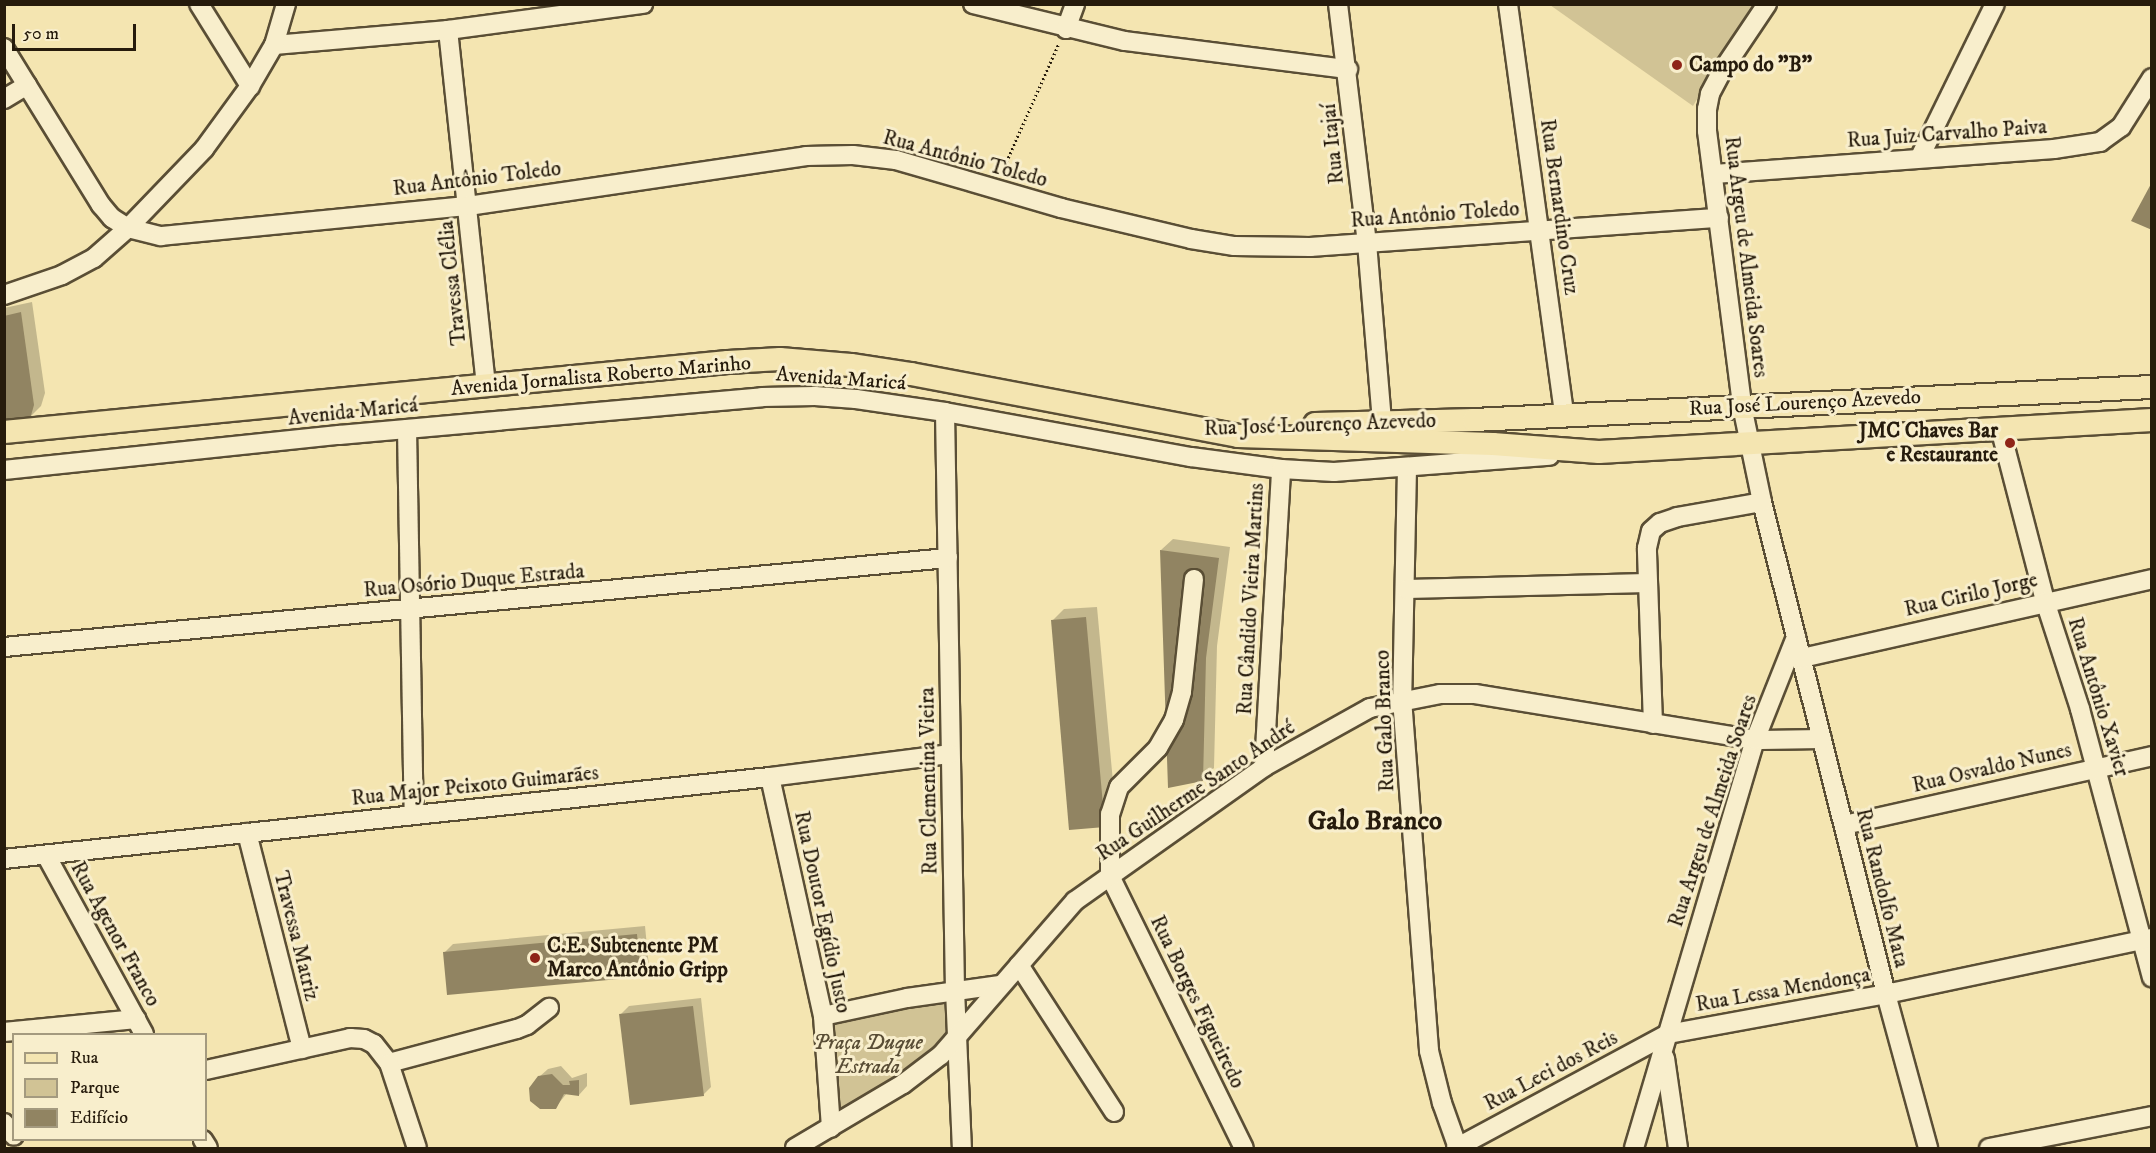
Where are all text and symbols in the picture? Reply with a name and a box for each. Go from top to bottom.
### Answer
scale bar [15,12,140,50]
text: 50 m [23,23,59,45]
place label: Campo do "B" [1689,52,1812,78]
marker: Campo do "B" [1670,58,1684,72]
street label: Rua Itajaí [1316,102,1350,186]
street label: Rua Juiz Carvalho Paiva [1846,114,2048,154]
street label: Rua Bernardino Cruz [1534,117,1584,297]
street label: Rua Antônio Toledo [880,125,1050,193]
street label: Rua Argeu de Almeida Soares [1719,135,1773,379]
street label: Rua Antônio Toledo [391,156,563,202]
street label: Rua Antônio Toledo [1350,197,1520,233]
street label: Travessa Clélia [434,219,472,347]
street label: Avenida Jornalista Roberto Marinho [450,350,752,402]
street label: Avenida Maricá [775,362,907,396]
street label: Rua José Lourenço Azevedo [1688,384,1922,422]
street label: Avenida Maricá [287,393,419,431]
street label: Rua José Lourenço Azevedo [1203,408,1437,442]
place label: JMC Chaves Bar e Restaurante [1859,418,1998,468]
marker: JMC Chaves Bar e Restaurante [2003,436,2017,450]
street label: Rua Cândido Vieira Martins [1232,482,1270,716]
street label: Rua Osório Duque Estrada [362,559,586,603]
street label: Rua Cirilo Jorge [1902,567,2040,623]
street label: Rua Antônio Xavier [2062,614,2134,780]
street label: Rua Galo Branco [1370,650,1400,792]
street label: Rua Clementina Vieira [915,687,943,875]
street label: Rua Argeu de Almeida Soares [1663,692,1763,930]
street label: Rua Guilherme Santo André [1092,715,1300,867]
street label: Rua Osvaldo Nunes [1910,737,2074,799]
street label: Rua Major Peixoto Guimarães [350,760,600,812]
district label: Galo Branco [1308,806,1442,838]
street label: Rua Randolfo Mata [1850,806,1914,970]
street label: Rua Doutor Egídio Justo [788,809,856,1015]
street label: Rua Agenor Franco [65,857,165,1011]
street label: Travessa Matriz [268,868,324,1004]
street label: Rua Borges Figueiredo [1144,911,1250,1093]
place label: C.E. Subtenente PM Marco Antônio Gripp [547,933,728,983]
marker: C.E. Subtenente PM Marco Antônio Gripp [528,951,542,965]
street label: Rua Lessa Mendonça [1694,962,1872,1018]
street label: Rua Leci dos Reis [1480,1025,1622,1117]
park label: Praça Duque Estrada [813,1030,923,1080]
legend [12,1033,207,1141]
text: Rua [70,1047,98,1069]
text: Parque [70,1077,120,1099]
text: Edifício [70,1107,128,1129]

